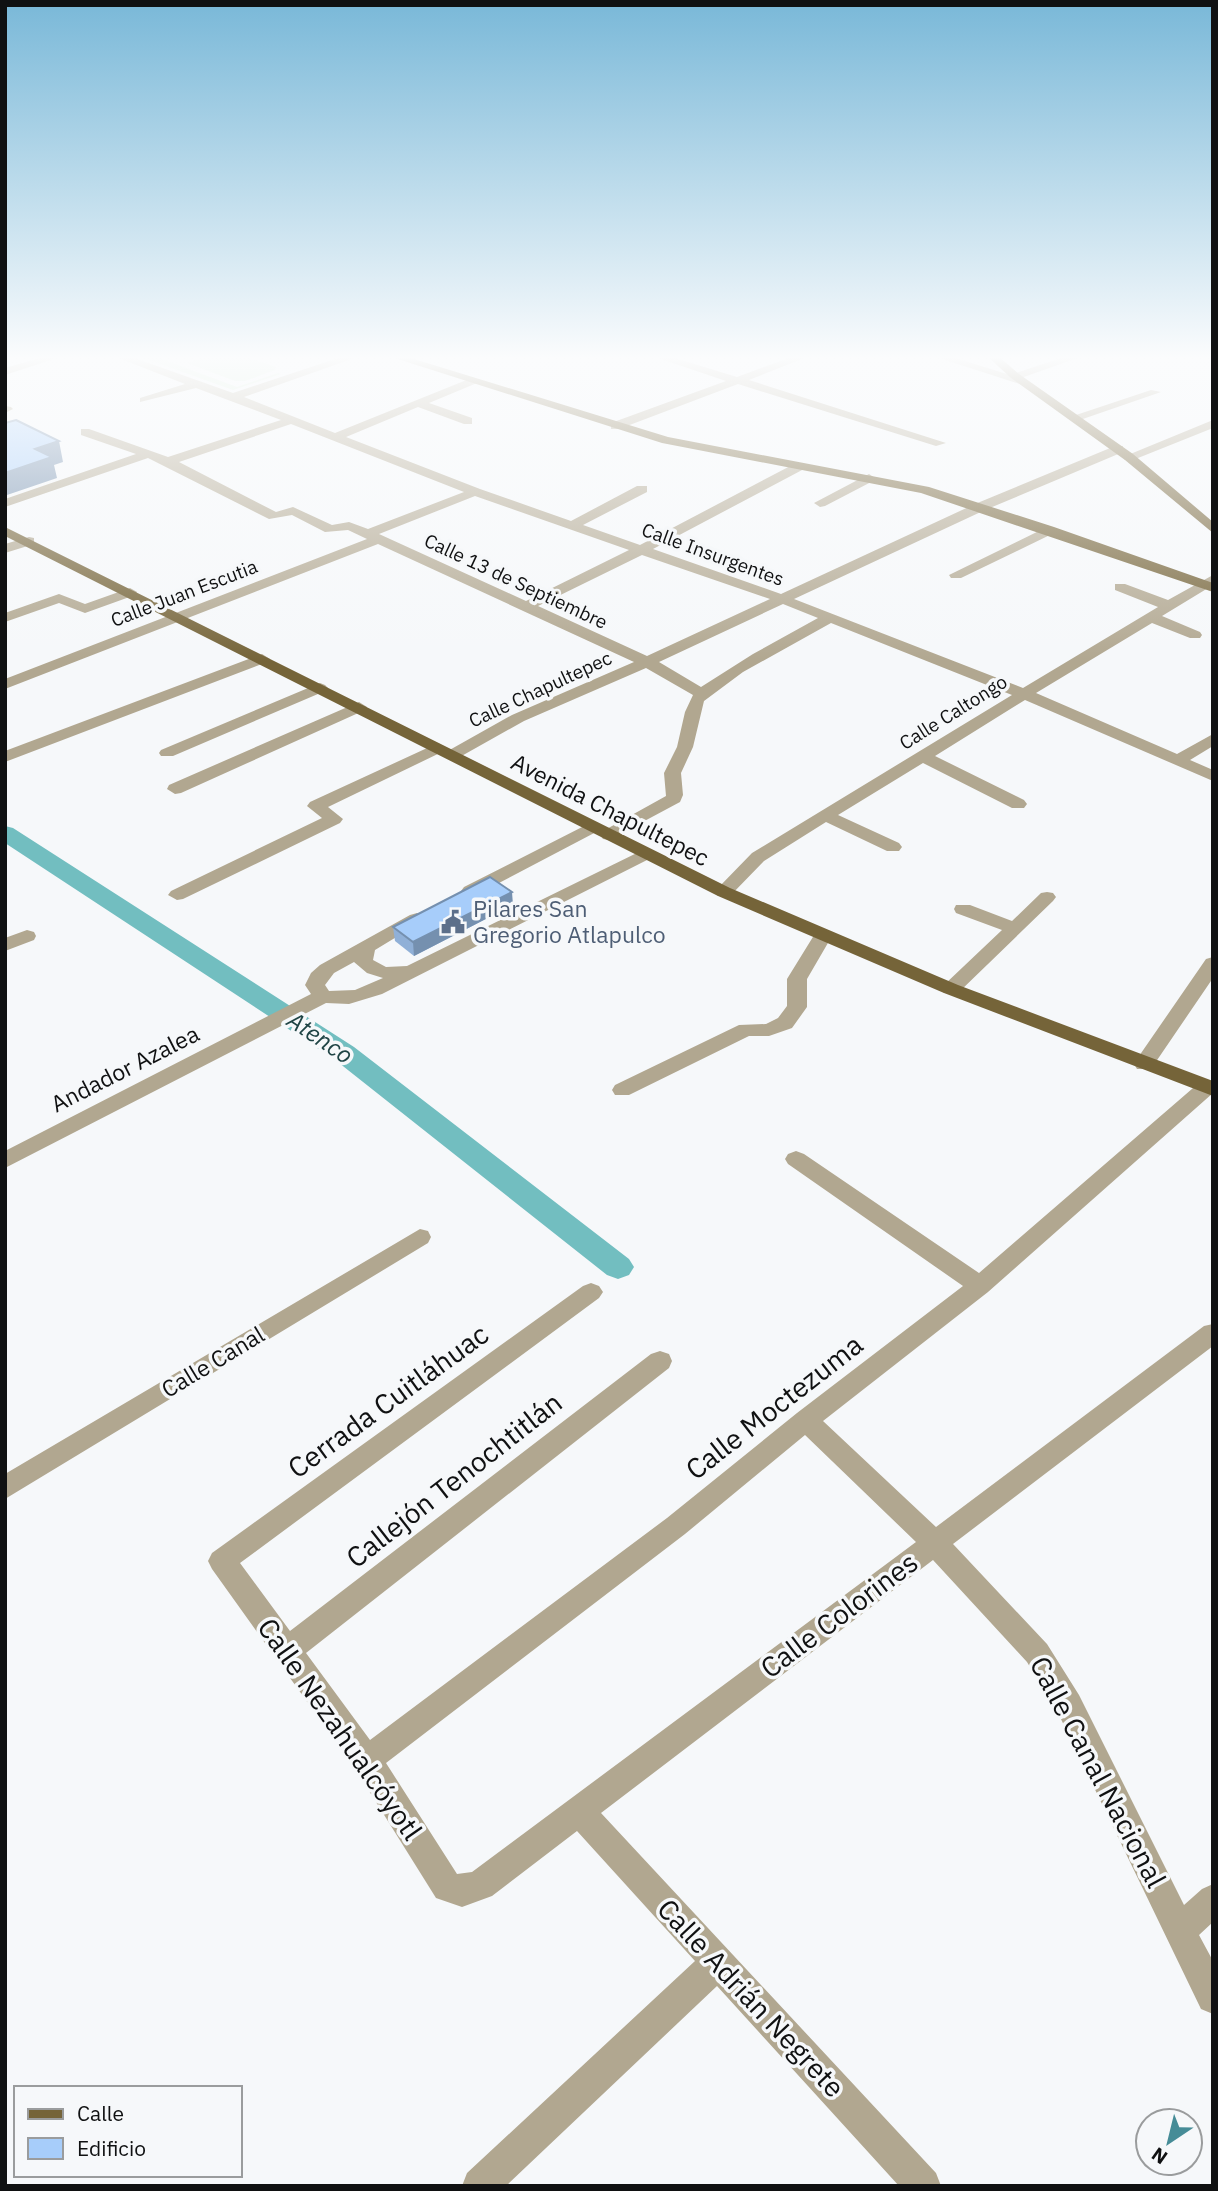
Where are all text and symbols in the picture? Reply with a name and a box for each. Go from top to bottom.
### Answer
street label: Calle Insurgentes [639,517,787,591]
street label: Calle 13 de Septiembre [421,528,611,634]
street label: Calle Juan Escutia [107,554,261,632]
street label: Calle Chapultepec [465,645,616,733]
street label: Calle Caltongo [895,669,1011,755]
street label: Avenida Chapultepec [506,746,714,872]
place label: Pilares San Gregorio Atlapulco [473,893,666,949]
public building icon: Pilares San Gregorio Atlapulco [439,908,467,936]
water label: Atenco [281,1003,360,1071]
street label: Andador Azalea [45,1018,204,1118]
street label: Cerrada Cuitláhuac [280,1315,495,1486]
street label: Calle Canal [155,1319,270,1404]
street label: Calle Moctezuma [678,1326,870,1487]
street label: Callejón Tenochtitlán [338,1384,569,1576]
street label: Calle Colorines [753,1543,925,1686]
street label: Calle Nezahualcóyotl [250,1610,431,1847]
street label: Calle Canal Nacional [1022,1650,1175,1894]
street label: Calle Adrián Negrete [650,1890,853,2105]
legend [14,2086,242,2177]
text: Calle [77,2099,124,2127]
north arrow [1134,2107,1204,2177]
text: Edificio [77,2134,146,2162]
text: N [1147,2142,1172,2170]

